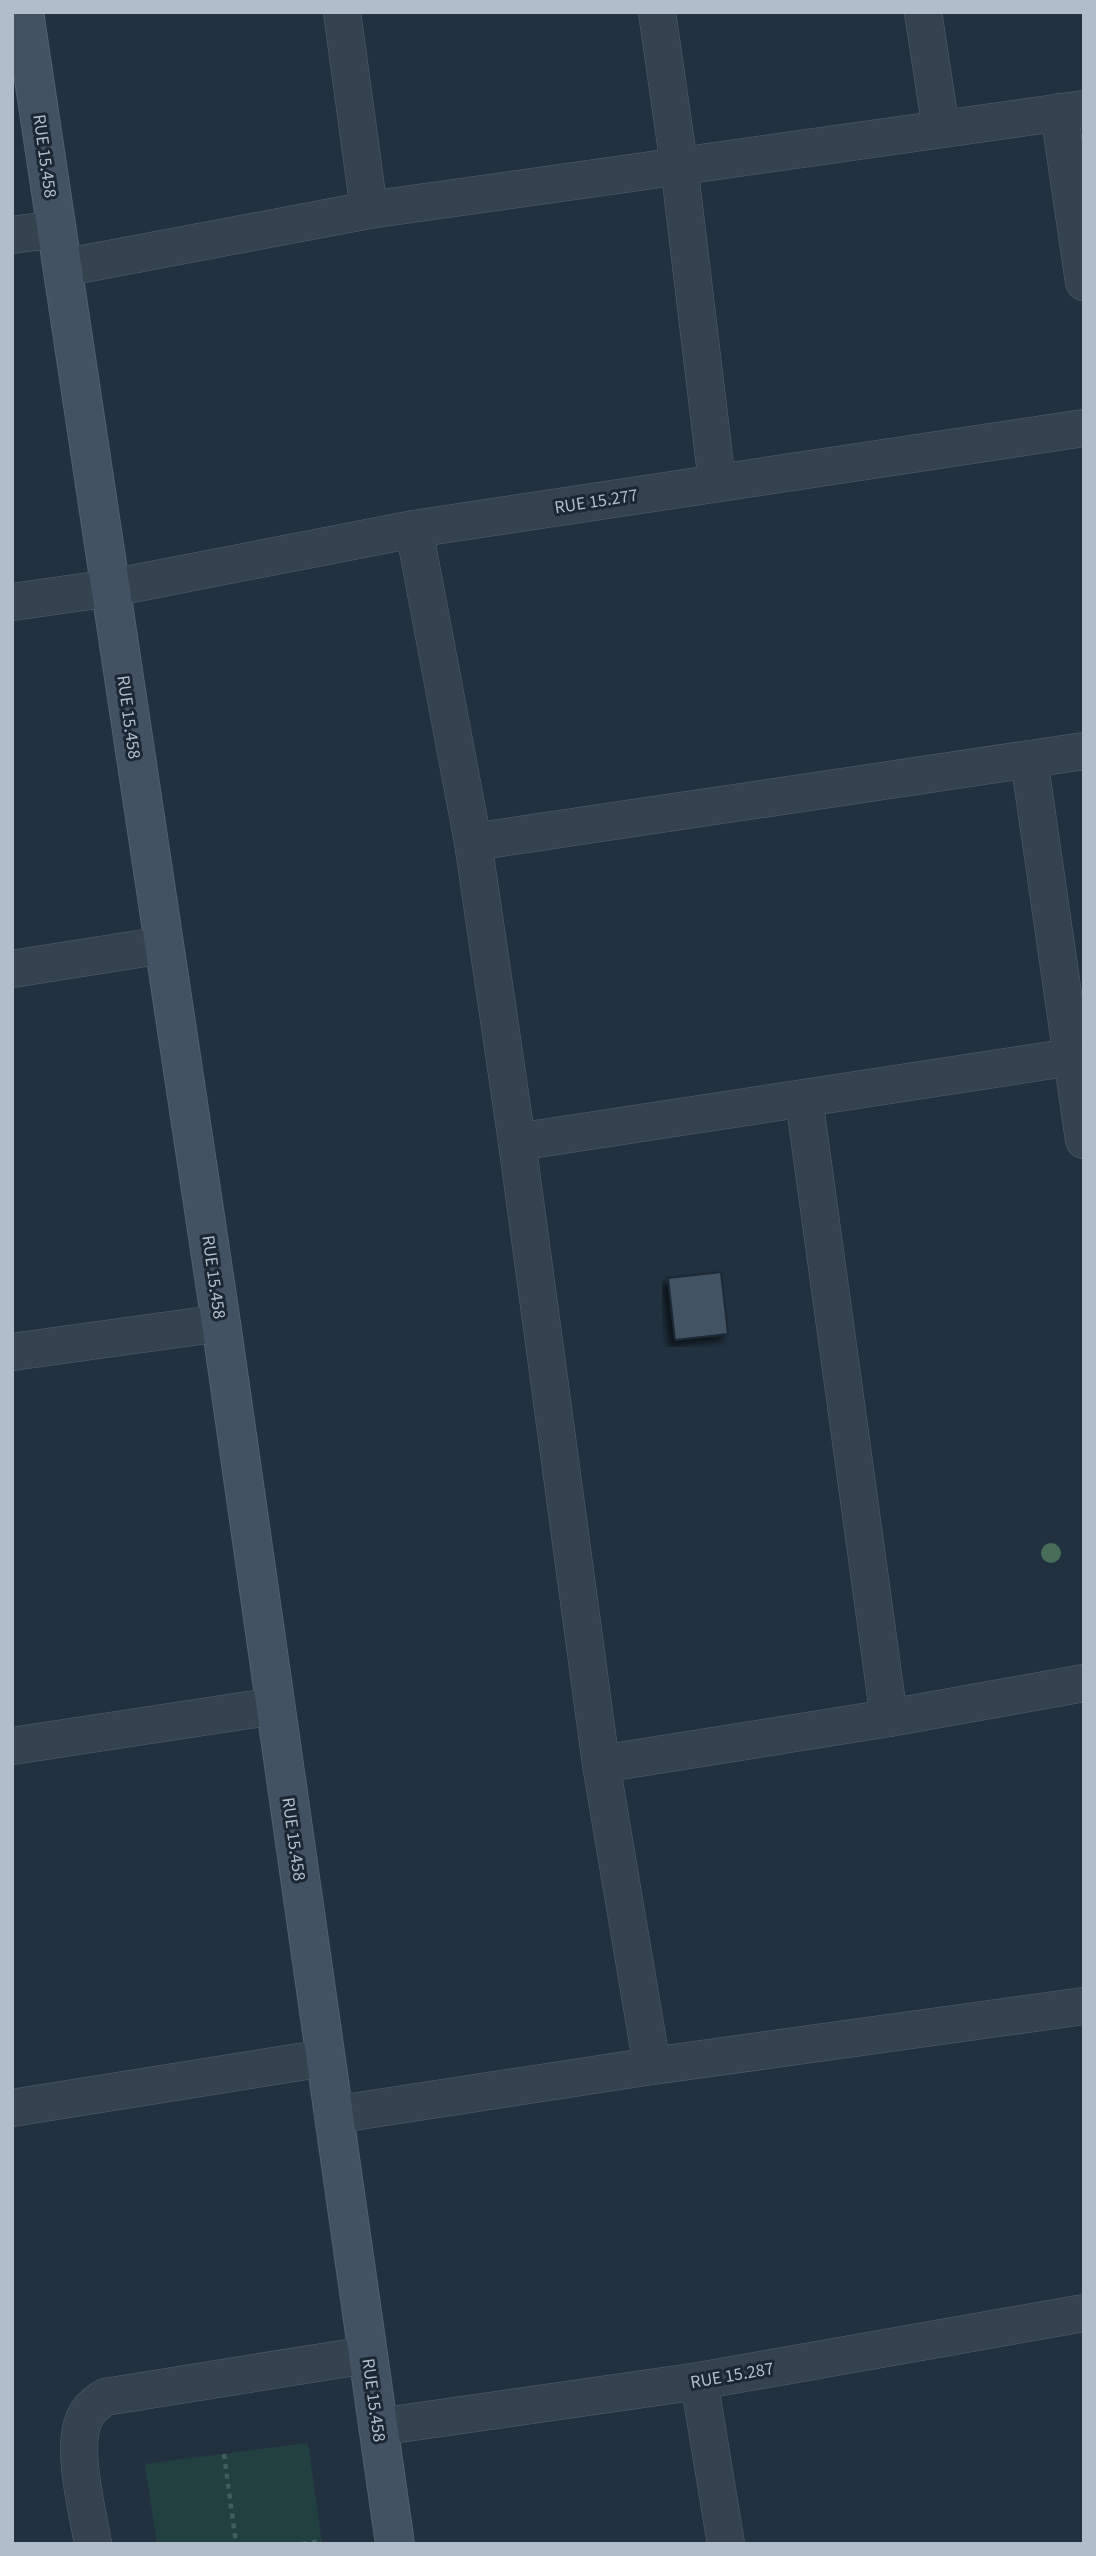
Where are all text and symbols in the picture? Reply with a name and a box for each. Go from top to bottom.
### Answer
street label: RUE 15.458 [26,113,63,200]
street label: RUE 15.277 [553,483,640,520]
street label: RUE 15.458 [110,674,147,761]
street label: RUE 15.458 [195,1234,232,1321]
street label: RUE 15.458 [275,1796,312,1883]
street label: RUE 15.287 [688,2356,776,2395]
street label: RUE 15.458 [355,2357,392,2444]

